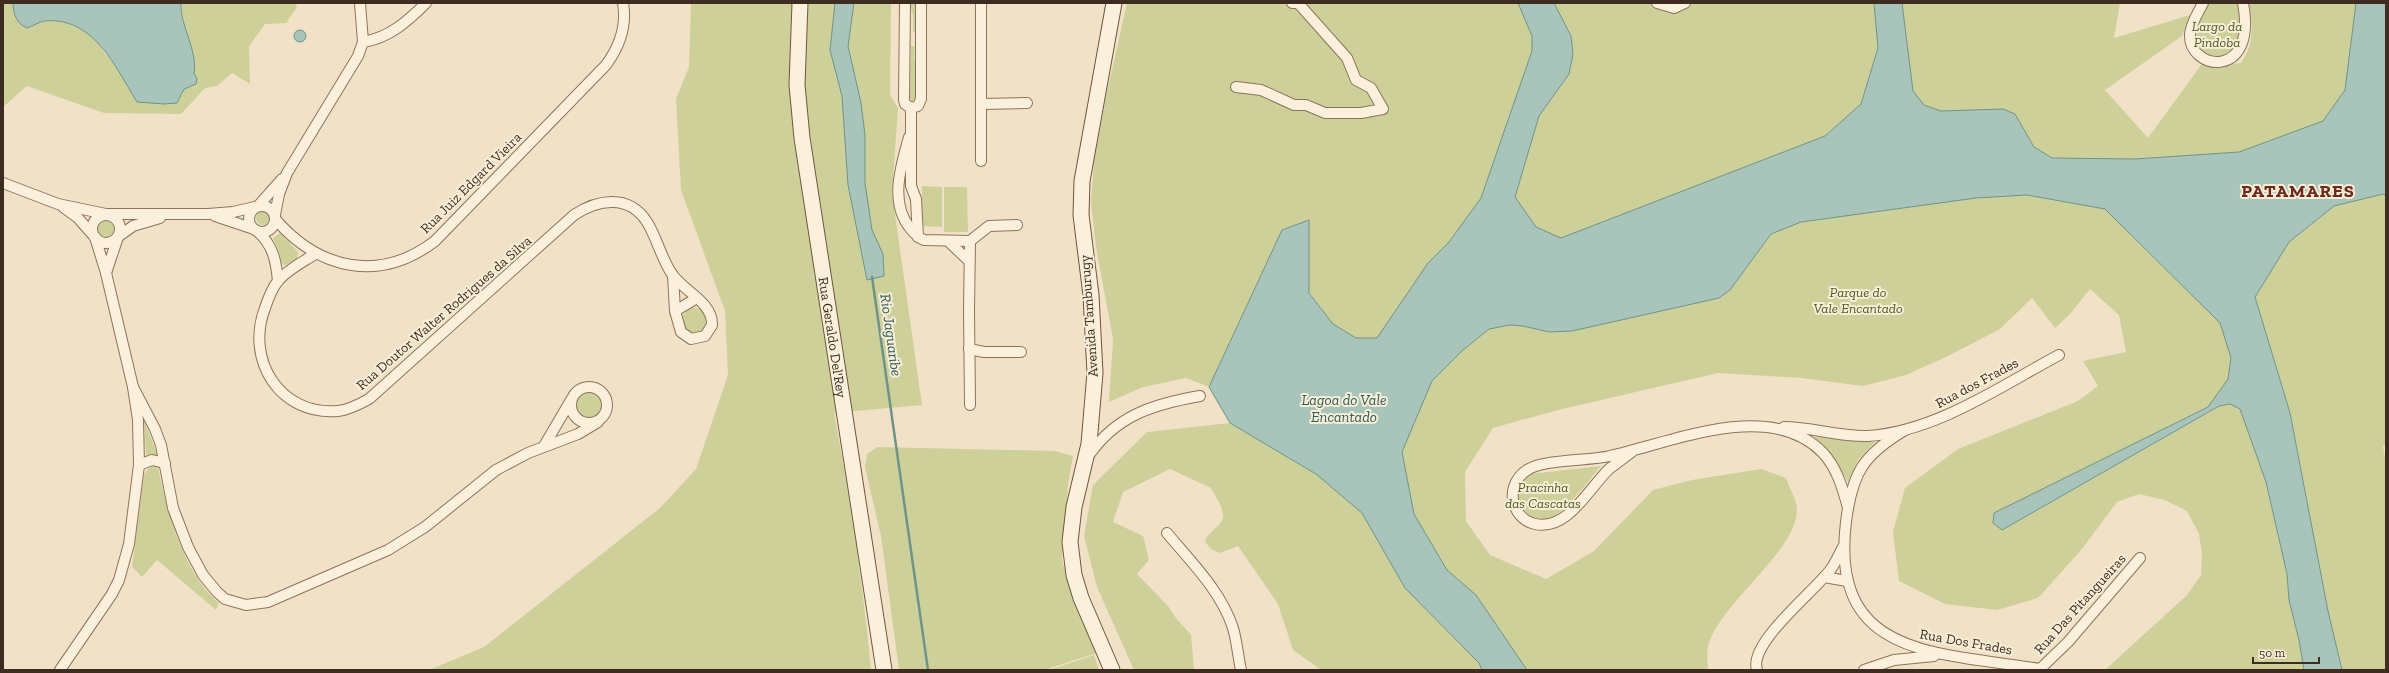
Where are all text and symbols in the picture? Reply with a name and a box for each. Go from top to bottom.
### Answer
park label: Largo da Pindoba [2192,18,2242,51]
street label: Rua Juiz Edgard Vieira [417,129,525,237]
district label: PATAMARES [2241,180,2355,202]
street label: Rua Doutor Walter Rodrigues da Silva [353,232,535,394]
street label: Avenida Tamburugy [1076,254,1102,378]
street label: Rua Geraldo Del'Rey [815,276,851,400]
park label: Parque do Vale Encantado [1813,284,1903,317]
water label: Rio Jaguaribe [876,293,906,377]
street label: Rua dos Frades [1933,354,2021,412]
water label: Lagoa do Vale Encantado [1301,391,1387,426]
park label: Pracinha das Cascatas [1505,479,1581,512]
street label: Rua Das Pitangueiras [2031,550,2129,658]
street label: Rua Dos Frades [1918,625,2014,659]
scale bar [2253,639,2319,665]
text: 50 m [2259,646,2286,660]

